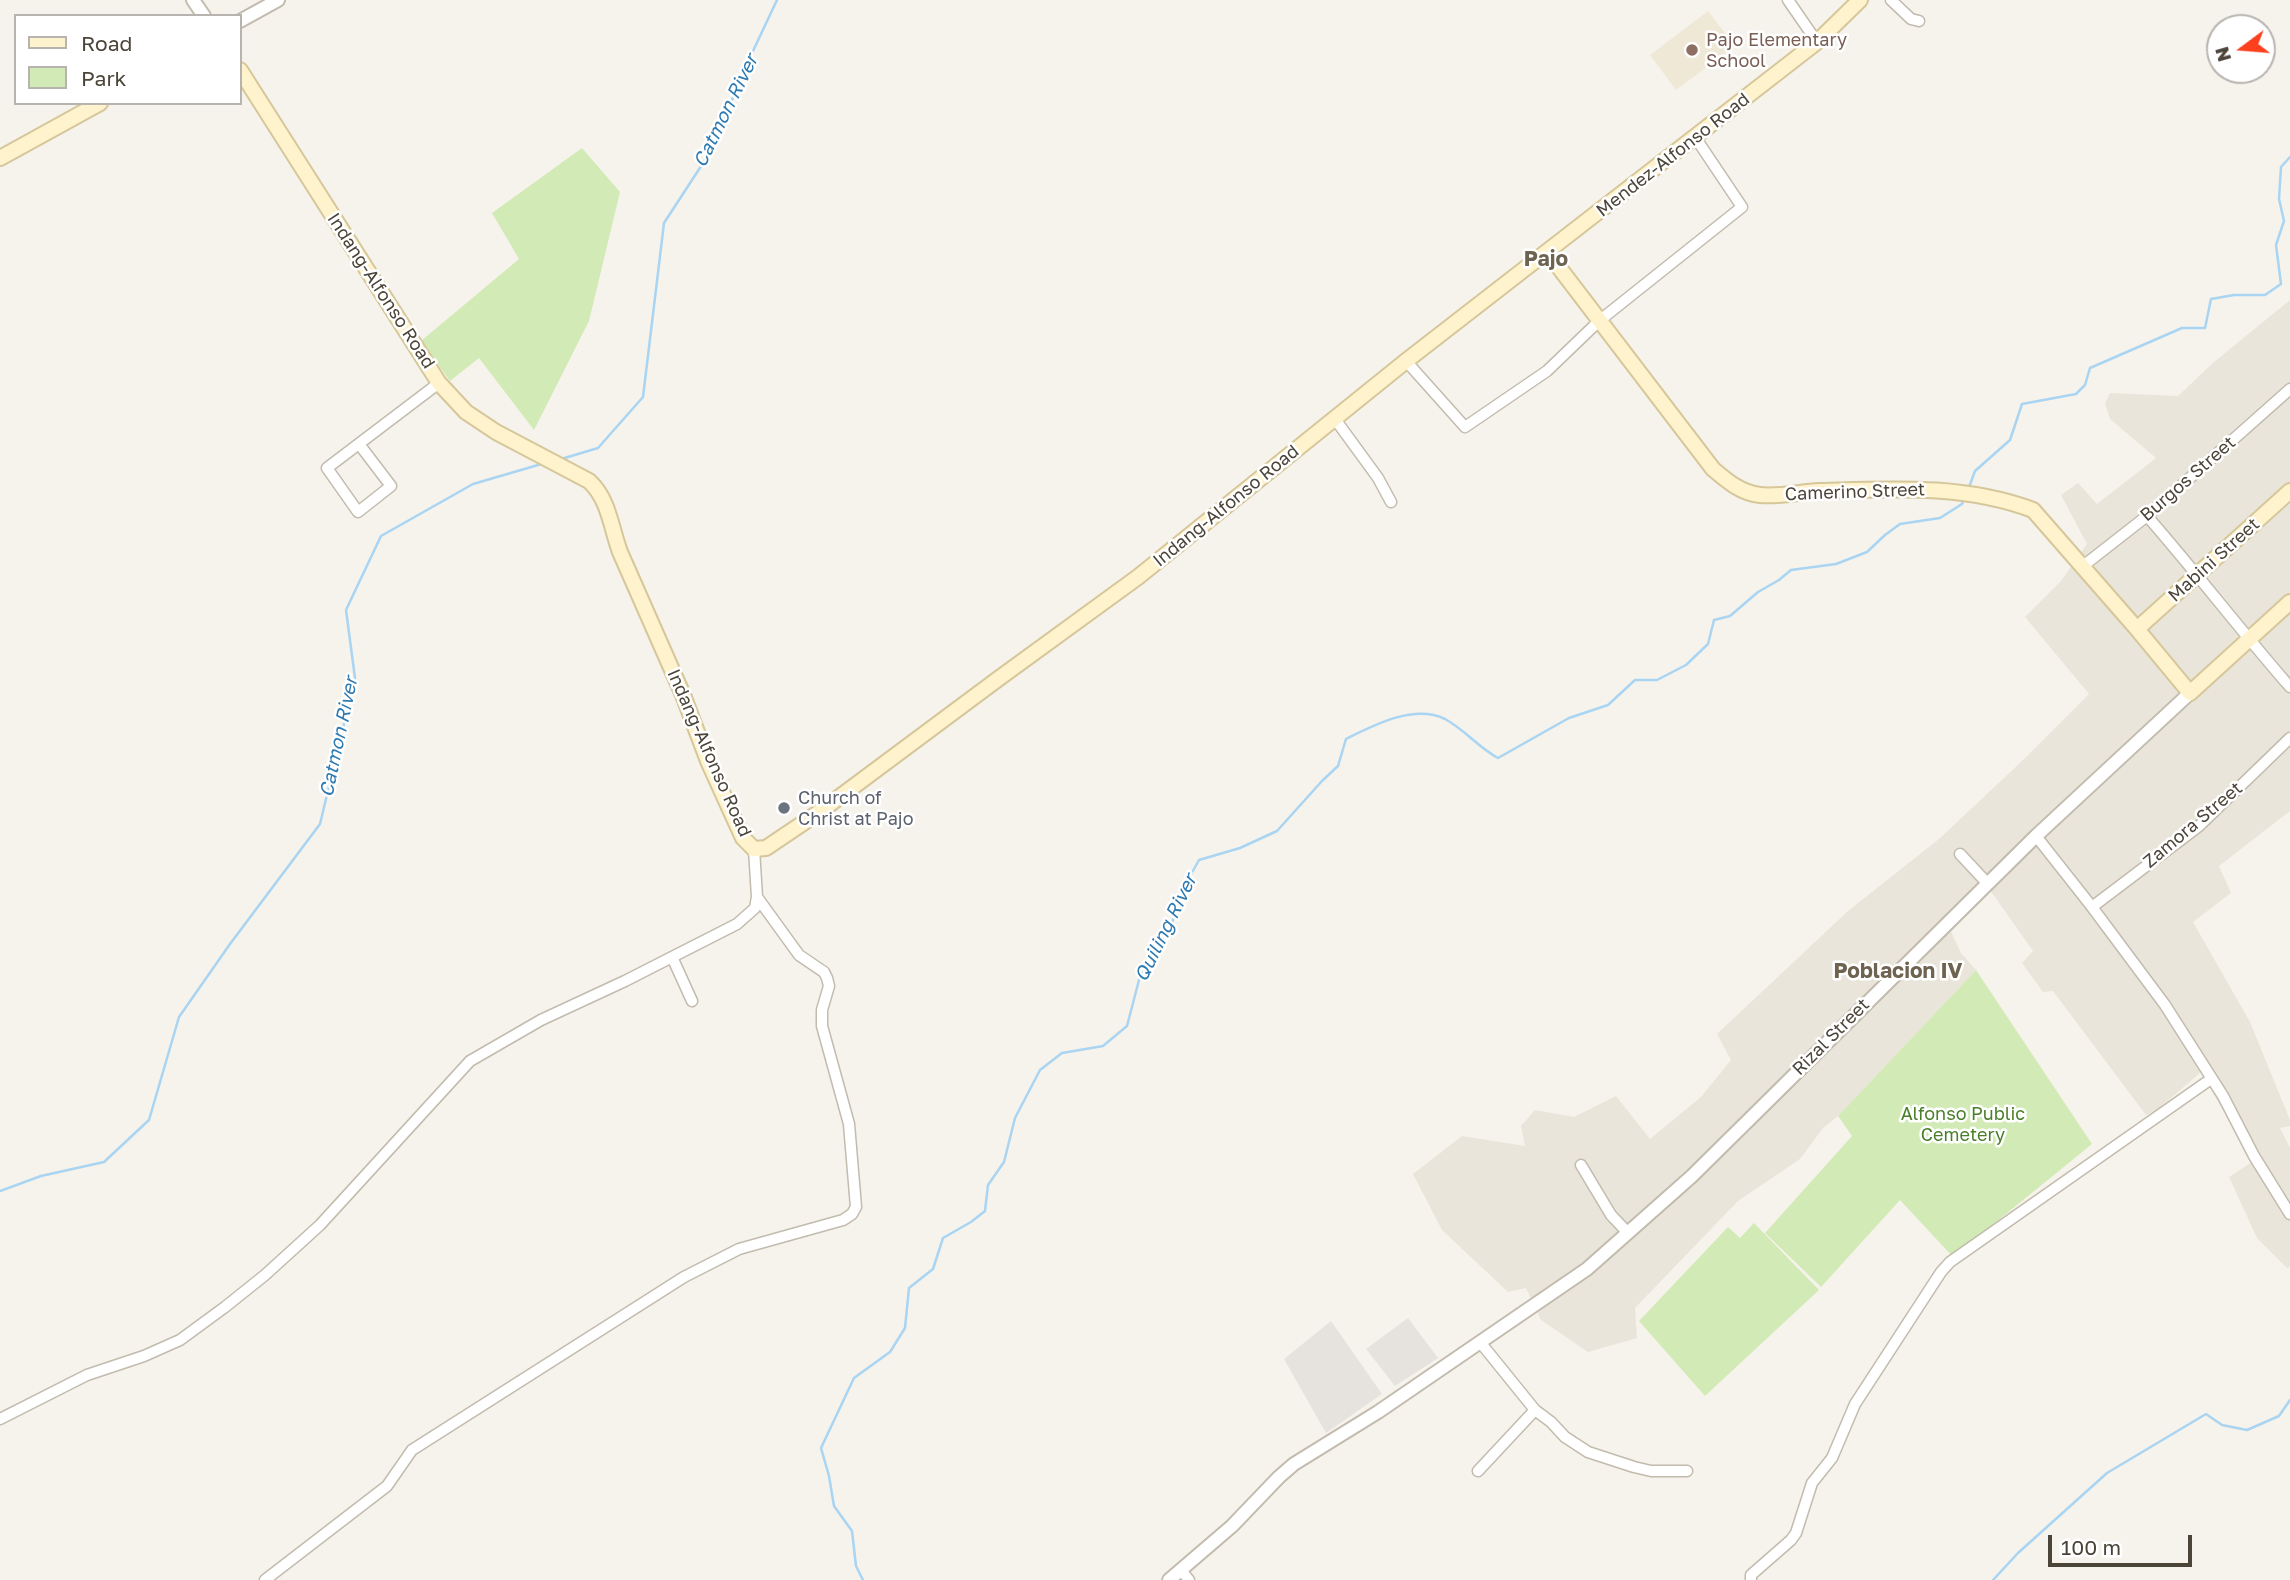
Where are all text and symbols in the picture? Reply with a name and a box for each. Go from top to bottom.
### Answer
legend [14,14,242,105]
north arrow [2206,14,2276,84]
place label: Pajo Elementary School [1706,29,1847,72]
text: Road [81,30,132,56]
marker: Pajo Elementary School [1684,42,1700,58]
text: N [2209,44,2235,64]
water label: Catmon River [689,51,763,171]
text: Park [81,65,126,91]
street label: Mendez-Alfonso Road [1592,88,1754,222]
street label: Indang-Alfonso Road [323,209,439,373]
district label: Pajo [1524,246,1568,272]
street label: Burgos Street [2136,432,2240,526]
street label: Indang-Alfonso Road [1149,441,1303,571]
street label: Camerino Street [1785,479,1925,505]
street label: Mabini Street [2164,513,2264,607]
street label: Indang-Alfonso Road [662,666,756,840]
water label: Catmon River [315,675,363,799]
street label: Zamora Street [2139,777,2247,873]
place label: Church of Christ at Pajo [798,787,913,830]
marker: Church of Christ at Pajo [776,800,792,816]
water label: Quiling River [1130,871,1202,985]
district label: Poblacion IV [1833,958,1963,984]
street label: Rizal Street [1788,994,1874,1080]
park label: Alfonso Public Cemetery [1901,1103,2025,1146]
scale bar [2052,1520,2196,1564]
text: 100 m [2061,1534,2121,1560]

